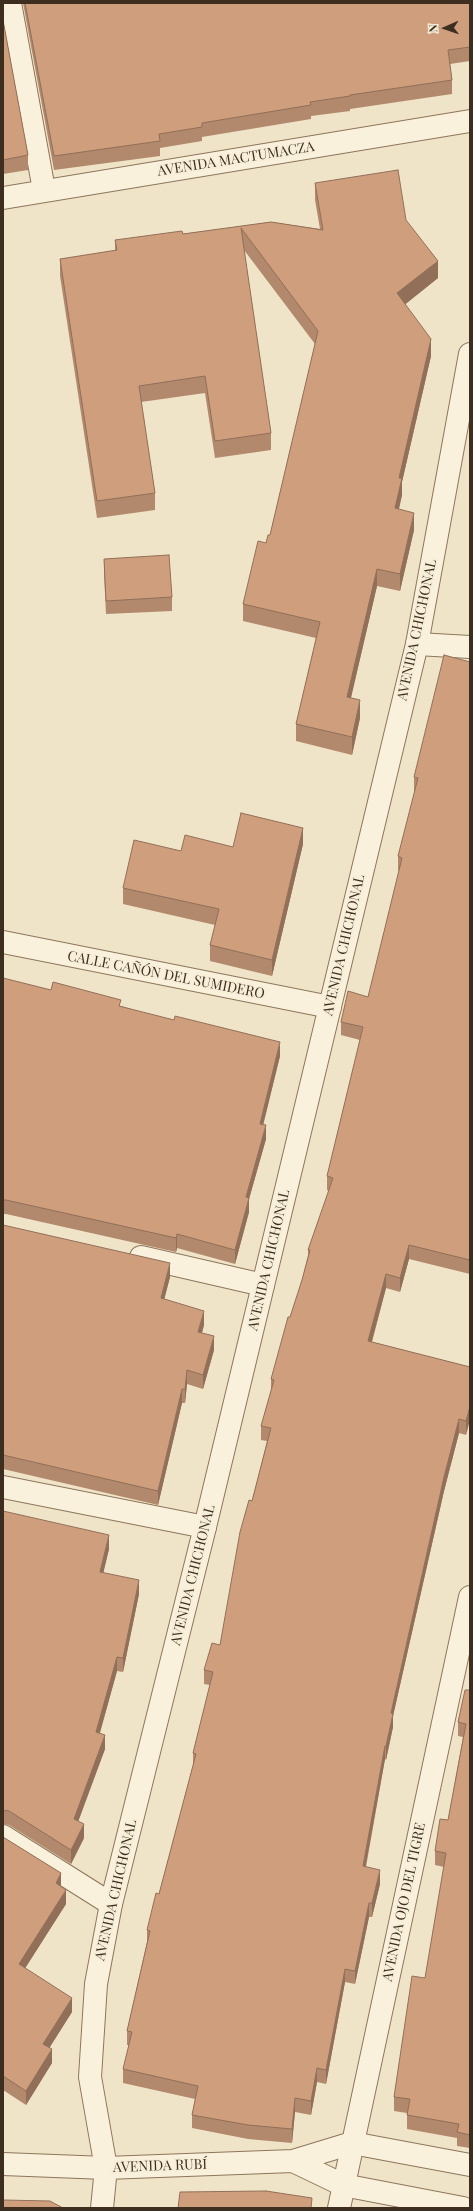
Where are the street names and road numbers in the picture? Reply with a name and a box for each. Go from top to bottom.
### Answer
street label: AVENIDA MACTUMACZA [156,138,316,180]
street label: AVENIDA CHICHONAL [394,558,440,702]
street label: AVENIDA CHICHONAL [320,873,368,1017]
street label: CALLE CAÑÓN DEL SUMIDERO [66,948,266,1002]
street label: AVENIDA CHICHONAL [245,1188,293,1332]
street label: AVENIDA CHICHONAL [167,1503,219,1647]
street label: AVENIDA CHICHONAL [92,1818,140,1962]
street label: AVENIDA OJO DEL TIGRE [379,1821,429,1983]
street label: AVENIDA RUBÍ [113,2156,207,2176]

